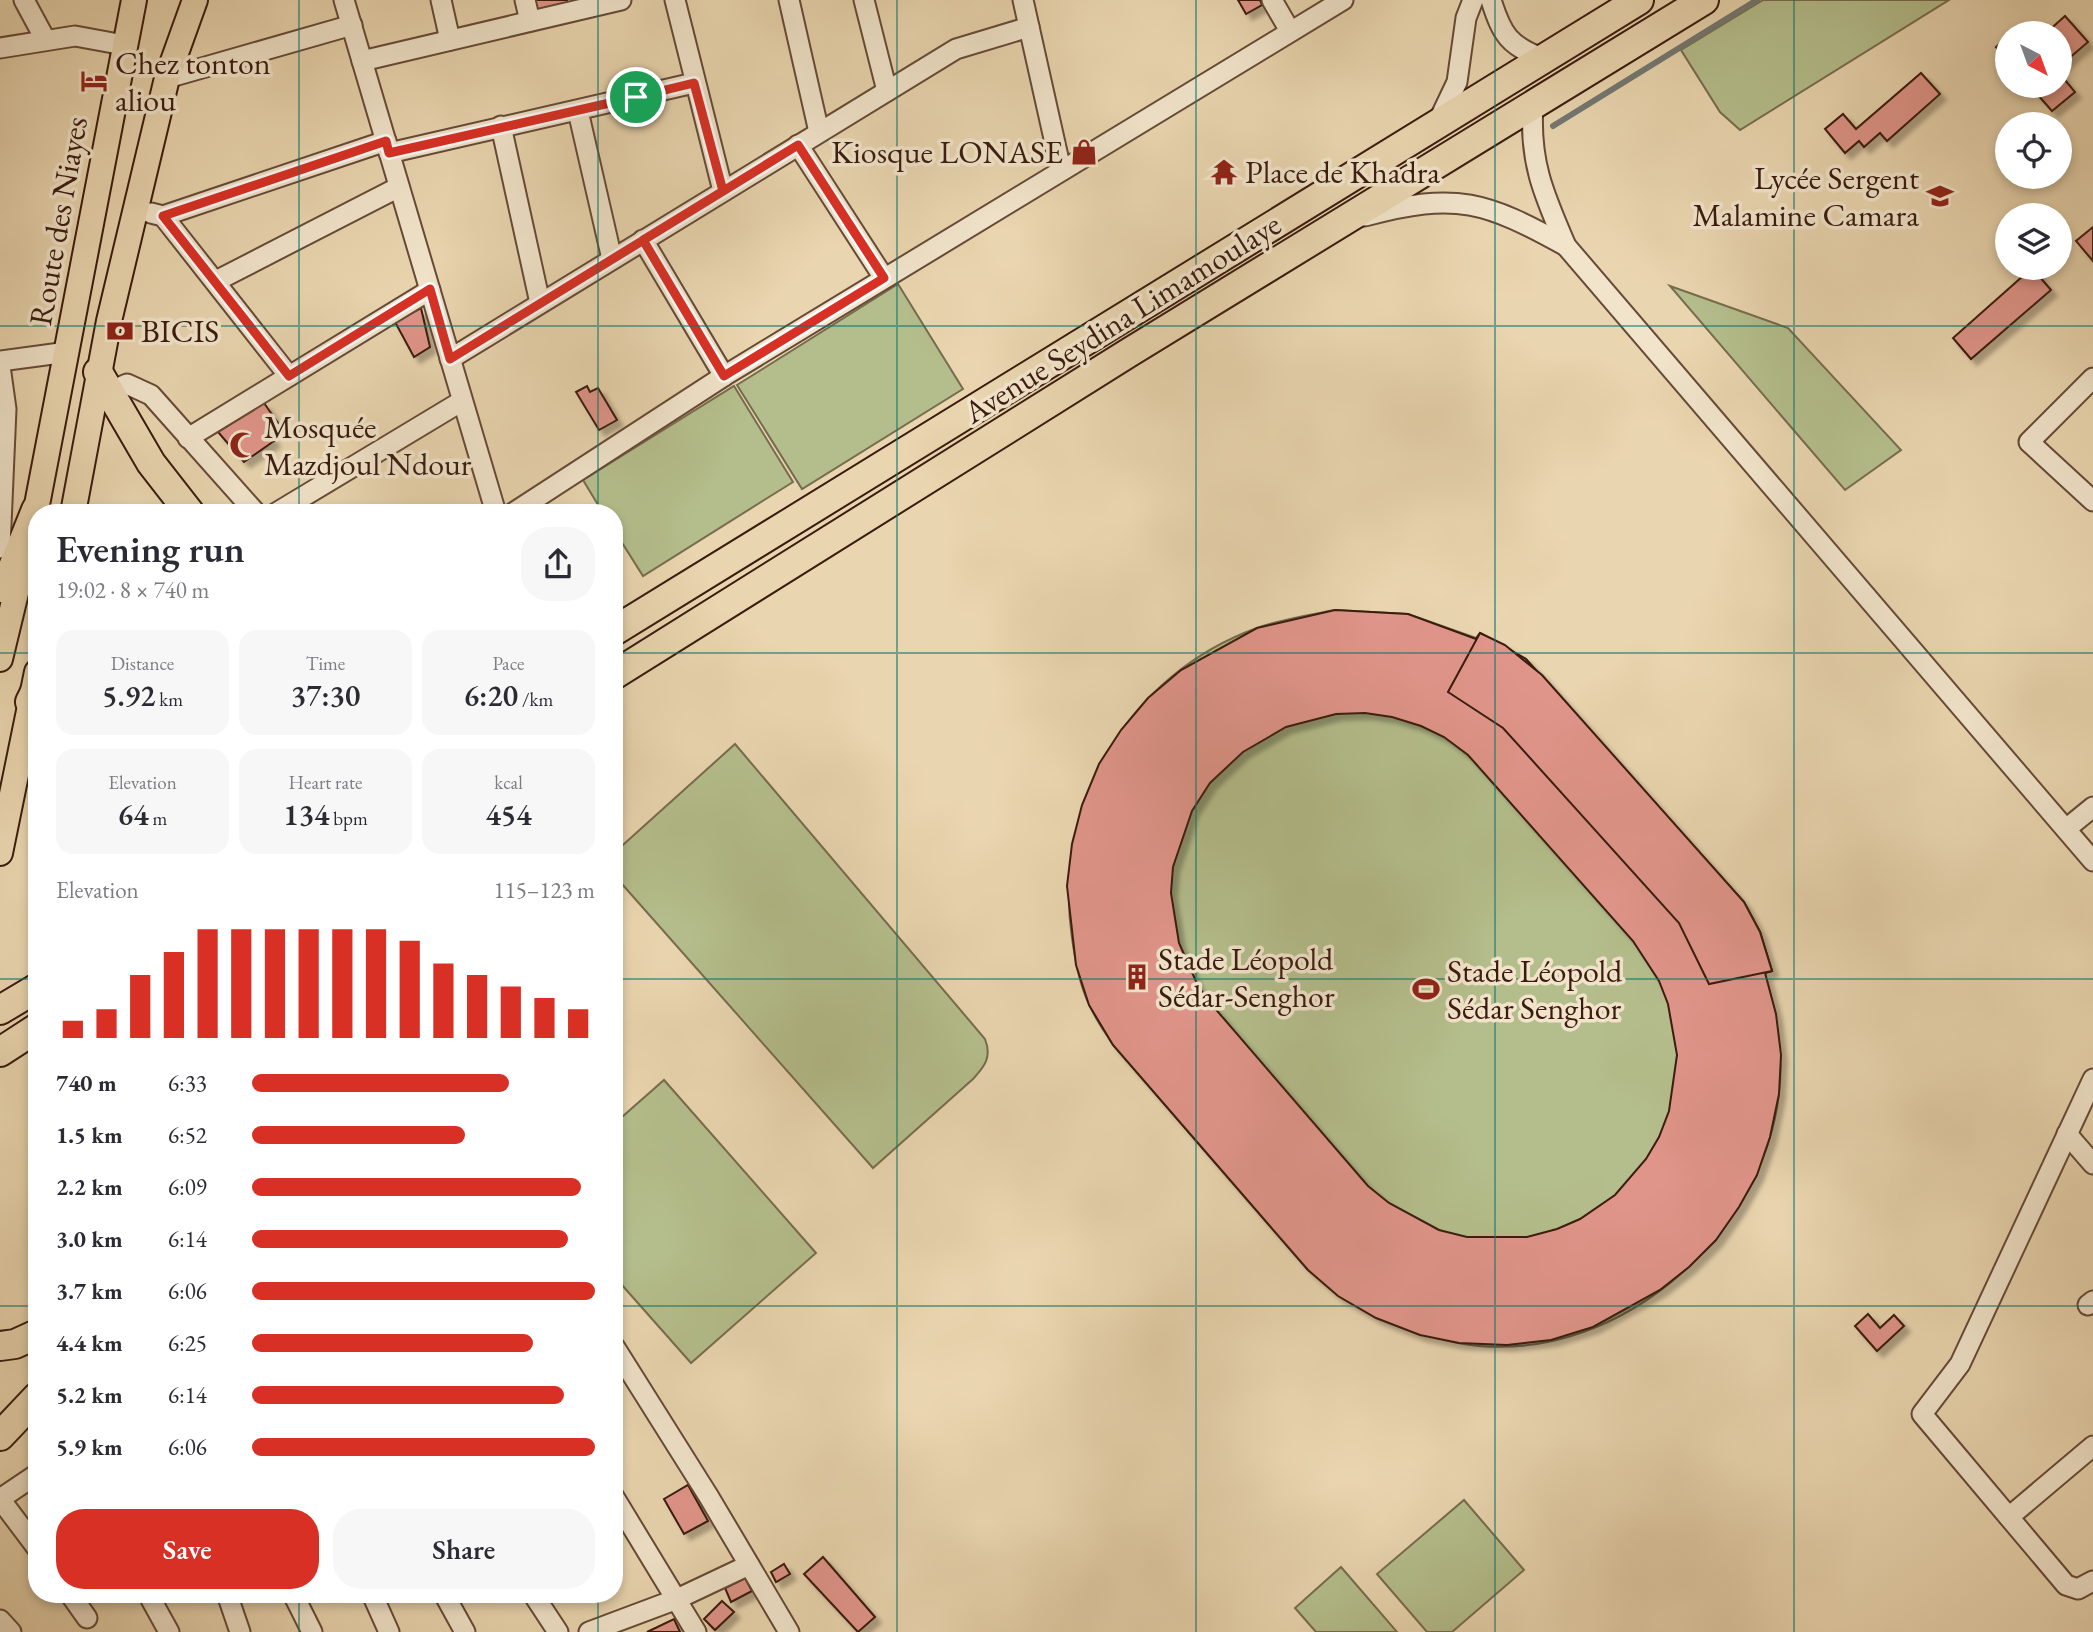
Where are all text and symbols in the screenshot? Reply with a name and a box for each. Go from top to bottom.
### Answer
north arrow [1995,21,2072,98]
map controls [1995,21,2072,280]
place label: Chez tonton aliou [115,42,271,121]
hotel icon: Chez tonton aliou [79,66,109,96]
pin [606,67,666,127]
icon: arrive [617,78,655,116]
button: locate [1995,112,2072,189]
street label: Route des Niayes [19,113,97,329]
place label: Kiosque LONASE [831,131,1063,173]
shop icon: Kiosque LONASE [1069,137,1099,167]
place label: Place de Khadra [1245,151,1440,193]
temple icon: Place de Khadra [1209,157,1239,187]
place label: Lycée Sergent Malamine Camara [1692,157,1919,236]
school or university icon: Lycée Sergent Malamine Camara [1925,181,1955,211]
street label: Avenue Seydina Limamoulaye [955,203,1289,433]
button: layers [1995,203,2072,280]
place label: BICIS [141,310,219,352]
bank icon: BICIS [105,316,135,346]
place label: Mosquée Mazdjoul Ndour [264,406,472,485]
mosque icon: Mosquée Mazdjoul Ndour [228,430,258,460]
text: Evening run [56,524,245,573]
button: share [521,527,595,601]
text: 19:02 · 8 × 740 m [56,575,209,605]
text: Distance [111,651,174,676]
text: Time [306,651,345,676]
text: Pace [493,651,524,676]
text: 5.92 [102,676,155,715]
text: 37:30 [291,676,360,715]
text: 6:20 [464,676,518,715]
text: km [155,687,183,712]
text: /km [518,687,553,712]
text: Elevation [108,770,177,795]
text: Heart rate [289,770,362,795]
text: kcal [494,770,523,795]
text: 64 [118,795,149,834]
text: 134 [283,795,329,834]
text: 454 [485,795,532,834]
text: m [149,806,167,831]
text: bpm [329,806,368,831]
text: Elevation [56,875,139,905]
text: 115–123 m [494,875,595,905]
place label: Stade Léopold Sédar-Senghor [1158,938,1335,1017]
place label: Stade Léopold Sédar Senghor [1447,950,1623,1029]
building icon: Stade Léopold Sédar-Senghor [1122,962,1152,992]
sports icon: Stade Léopold Sédar Senghor [1411,974,1441,1004]
text: 740 m [56,1068,117,1098]
text: 6:33 [168,1068,207,1098]
text: 1.5 km [56,1120,123,1150]
text: 6:52 [168,1120,207,1150]
text: 2.2 km [56,1172,123,1202]
text: 6:09 [168,1172,207,1202]
text: 3.0 km [56,1224,123,1254]
text: 6:14 [168,1224,207,1254]
text: 3.7 km [56,1276,123,1306]
text: 6:06 [168,1276,207,1306]
text: 4.4 km [56,1328,123,1358]
text: 6:25 [168,1328,207,1358]
text: 5.2 km [56,1380,123,1410]
text: 6:14 [168,1380,207,1410]
text: 5.9 km [56,1432,123,1462]
text: 6:06 [168,1432,207,1462]
button: Save [56,1509,319,1589]
button: Share [333,1509,595,1589]

